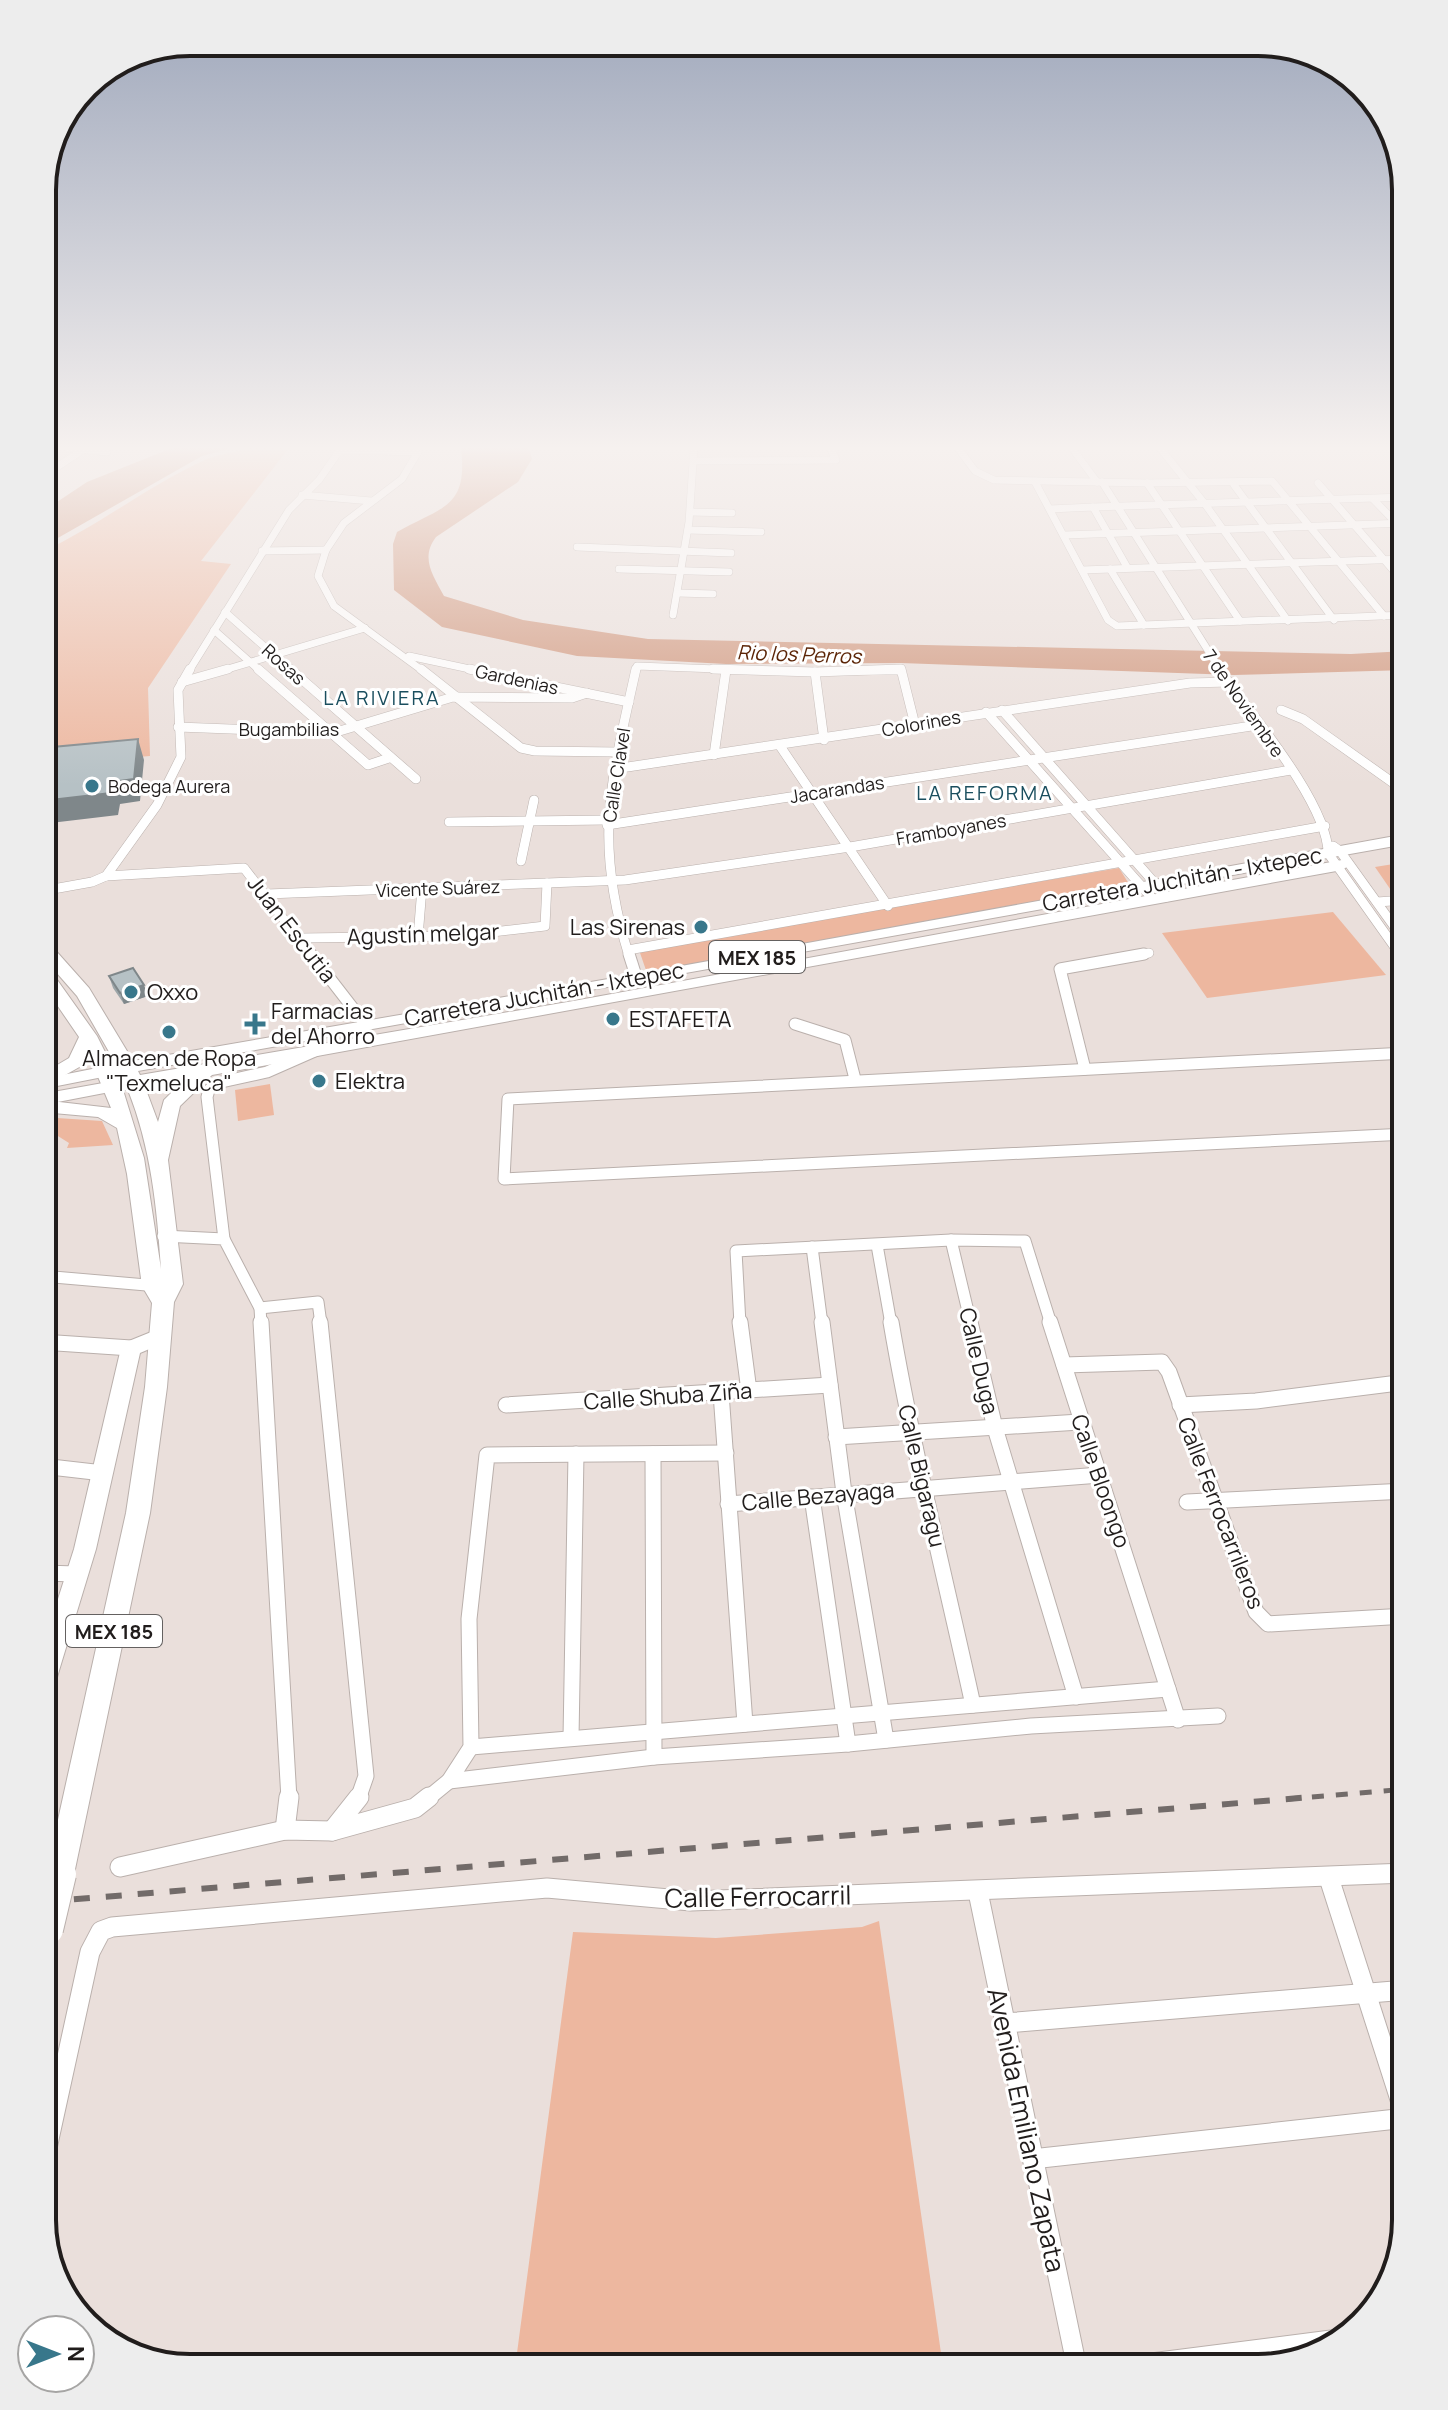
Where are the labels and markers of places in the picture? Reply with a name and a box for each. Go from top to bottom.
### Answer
place label: Bodega Aurera [108,774,230,798]
marker: Bodega Aurera [83,777,101,795]
place label: Las Sirenas [570,912,685,942]
marker: Las Sirenas [692,918,710,936]
place label: Oxxo [147,977,198,1007]
marker: Oxxo [122,983,140,1001]
place label: Farmacias del Ahorro [271,996,375,1051]
place label: ESTAFETA [629,1004,731,1034]
marker: ESTAFETA [604,1010,622,1028]
marker: Farmacias del Ahorro [246,1015,264,1033]
marker: Almacen de Ropa "Texmeluca" [160,1023,178,1041]
place label: Almacen de Ropa "Texmeluca" [82,1043,256,1098]
place label: Elektra [335,1066,405,1096]
marker: Elektra [310,1072,328,1090]

